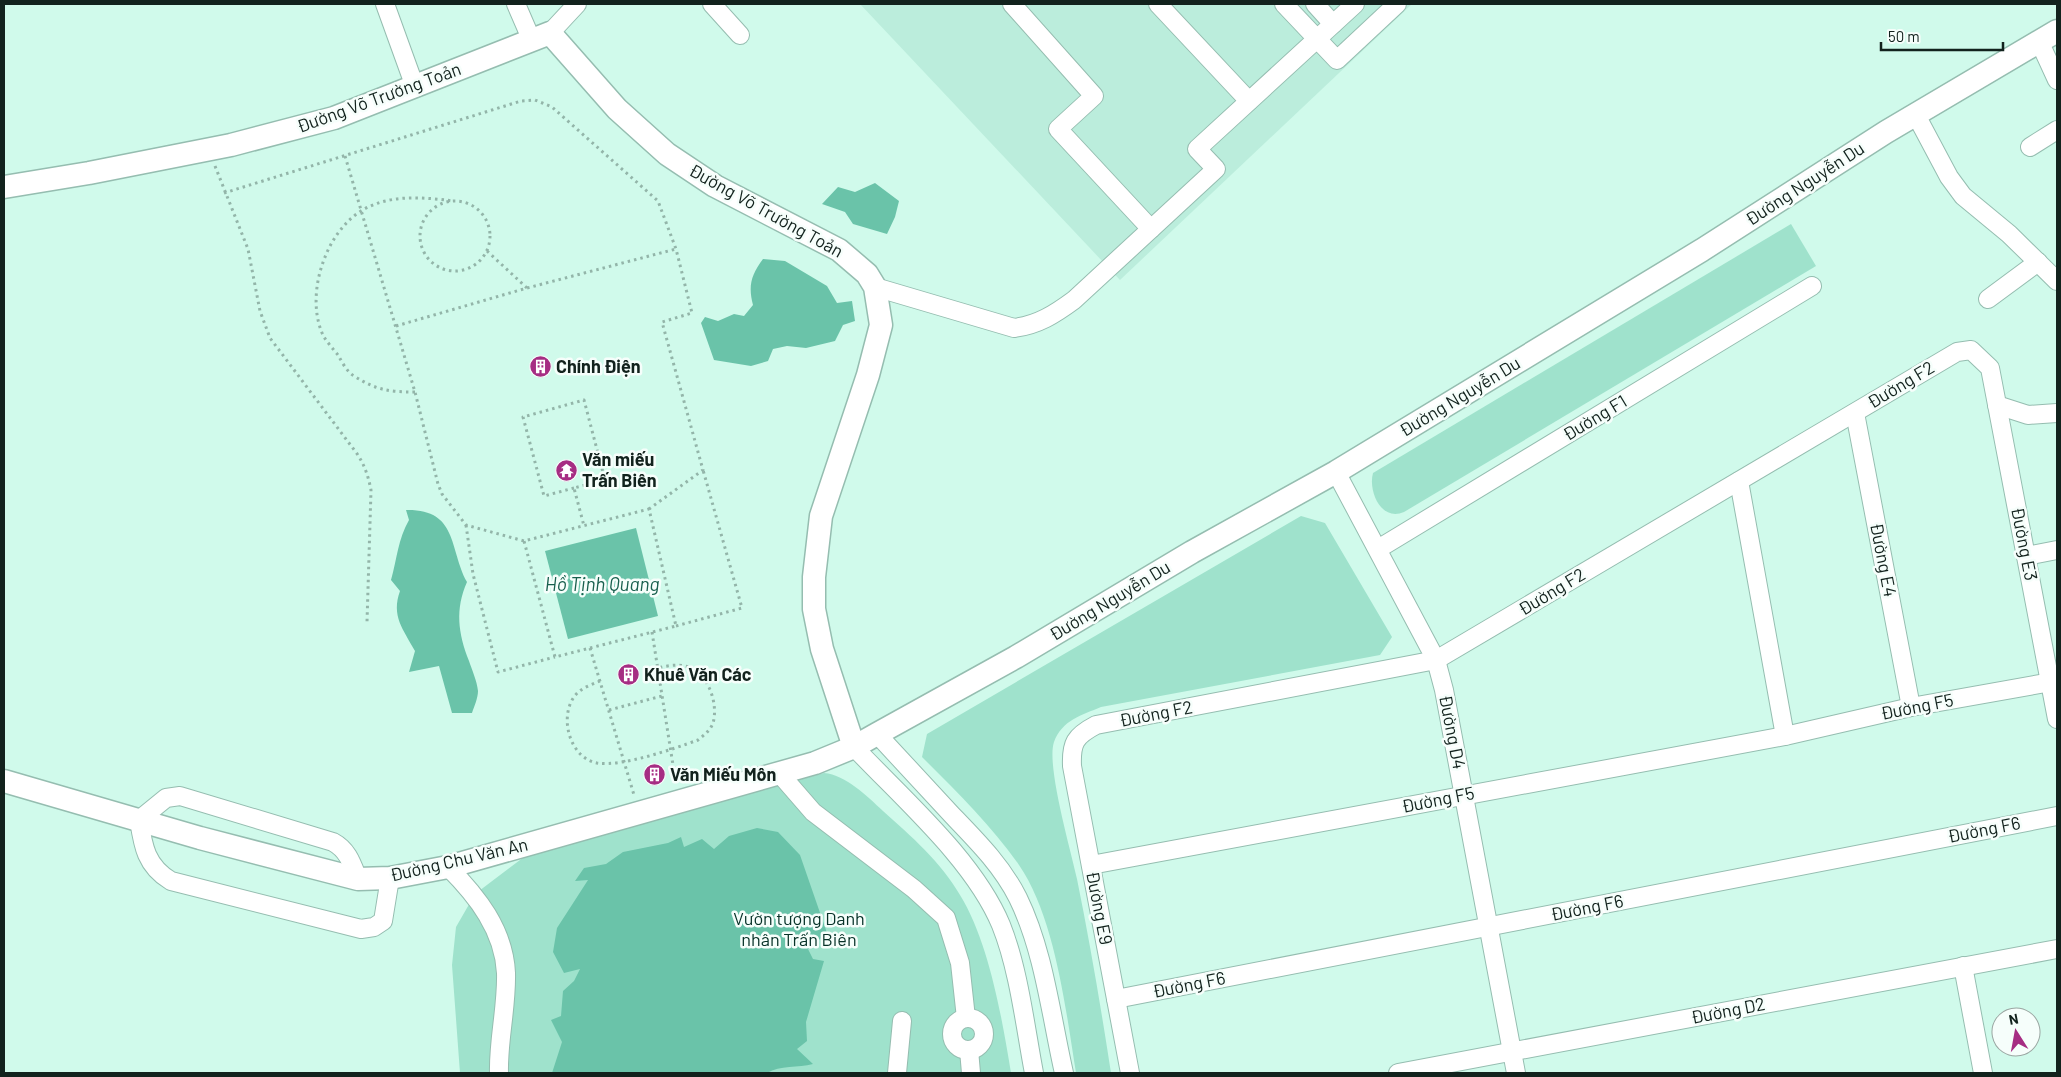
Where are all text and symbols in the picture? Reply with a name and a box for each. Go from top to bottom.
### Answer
scale bar [1881,20,2004,52]
text: 50 m [1888,27,1920,45]
street label: Đường Võ Trường Toản [294,57,464,137]
street label: Đường Nguyễn Du [1741,137,1868,230]
street label: Đường Võ Trường Toản [685,159,848,262]
street label: Đường Nguyễn Du [1395,351,1524,441]
building icon: Chính Điện [528,355,552,379]
place label: Chính Điện [556,355,641,377]
street label: Đường F2 [1863,356,1938,413]
street label: Đường F1 [1558,389,1631,445]
place label: Văn miếu Trấn Biên [582,448,657,491]
temple icon: Văn miếu Trấn Biên [554,458,578,482]
street label: Đường E3 [2007,505,2043,582]
street label: Đường E4 [1866,521,1902,599]
street label: Đường Nguyễn Du [1045,555,1174,645]
street label: Đường F2 [1514,563,1589,620]
water label: Hồ Tịnh Quang [545,572,659,595]
building icon: Khuê Văn Các [616,663,640,687]
place label: Khuê Văn Các [644,663,752,685]
street label: Đường F5 [1878,688,1955,724]
street label: Đường D4 [1435,693,1471,771]
street label: Đường F2 [1117,695,1194,731]
building icon: Văn Miếu Môn [642,763,666,787]
place label: Văn Miếu Môn [670,763,776,785]
street label: Đường F5 [1399,781,1476,817]
street label: Đường F6 [1945,811,2022,847]
street label: Đường Chu Văn An [388,832,530,886]
street label: Đường E9 [1082,869,1118,947]
street label: Đường F6 [1548,889,1625,925]
park label: Vườn tượng Danh nhân Trấn Biên [733,907,865,950]
street label: Đường F6 [1150,966,1227,1002]
street label: Đường D2 [1689,992,1767,1028]
north arrow [1991,1007,2041,1057]
text: N [2007,1010,2020,1028]

